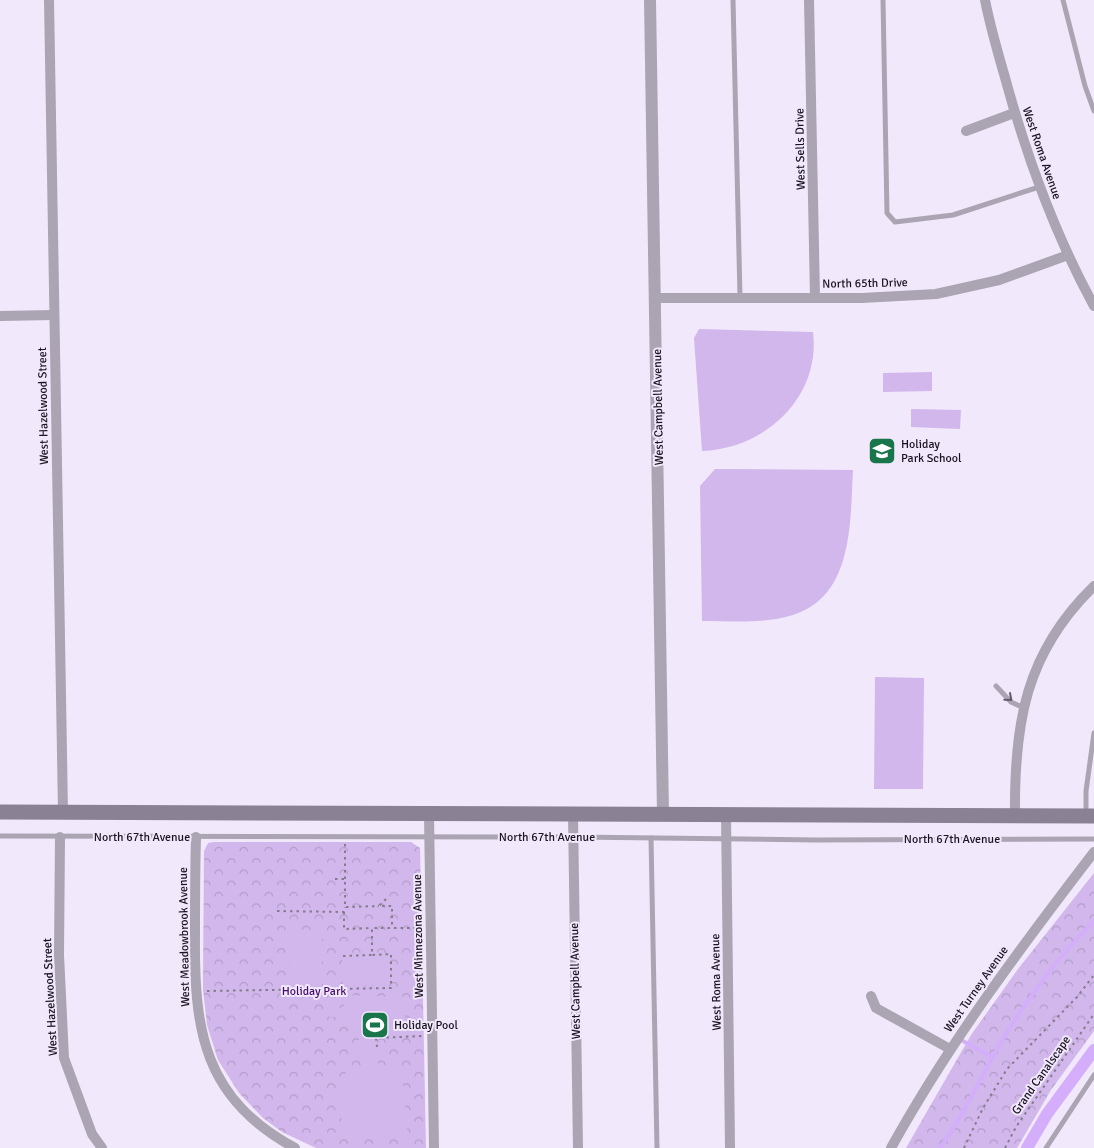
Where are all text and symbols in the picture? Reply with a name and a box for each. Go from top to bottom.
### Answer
street label: West Roma Avenue [1019,105,1064,201]
street label: West Sells Drive [792,108,809,190]
street label: North 65th Drive [822,275,908,292]
street label: West Hazelwood Street [35,347,52,465]
street label: West Campbell Avenue [650,349,667,465]
school or university icon: Holiday Park School [867,436,897,466]
place label: Holiday Park School [901,437,962,466]
one-way arrow [1003,693,1012,702]
street label: North 67th Avenue [94,830,190,845]
street label: North 67th Avenue [499,830,595,845]
street label: North 67th Avenue [904,832,1000,847]
street label: West Meadowbrook Avenue [176,867,193,1007]
street label: West Minnezona Avenue [410,874,427,998]
street label: West Campbell Avenue [567,923,584,1039]
street label: West Roma Avenue [708,933,725,1031]
street label: West Hazelwood Street [40,938,61,1056]
street label: West Turney Avenue [941,943,1012,1035]
park label: Holiday Park [282,984,346,999]
sports icon: Holiday Pool [360,1010,390,1040]
place label: Holiday Pool [394,1018,459,1033]
street label: Grand Canalscape [1009,1033,1074,1117]

